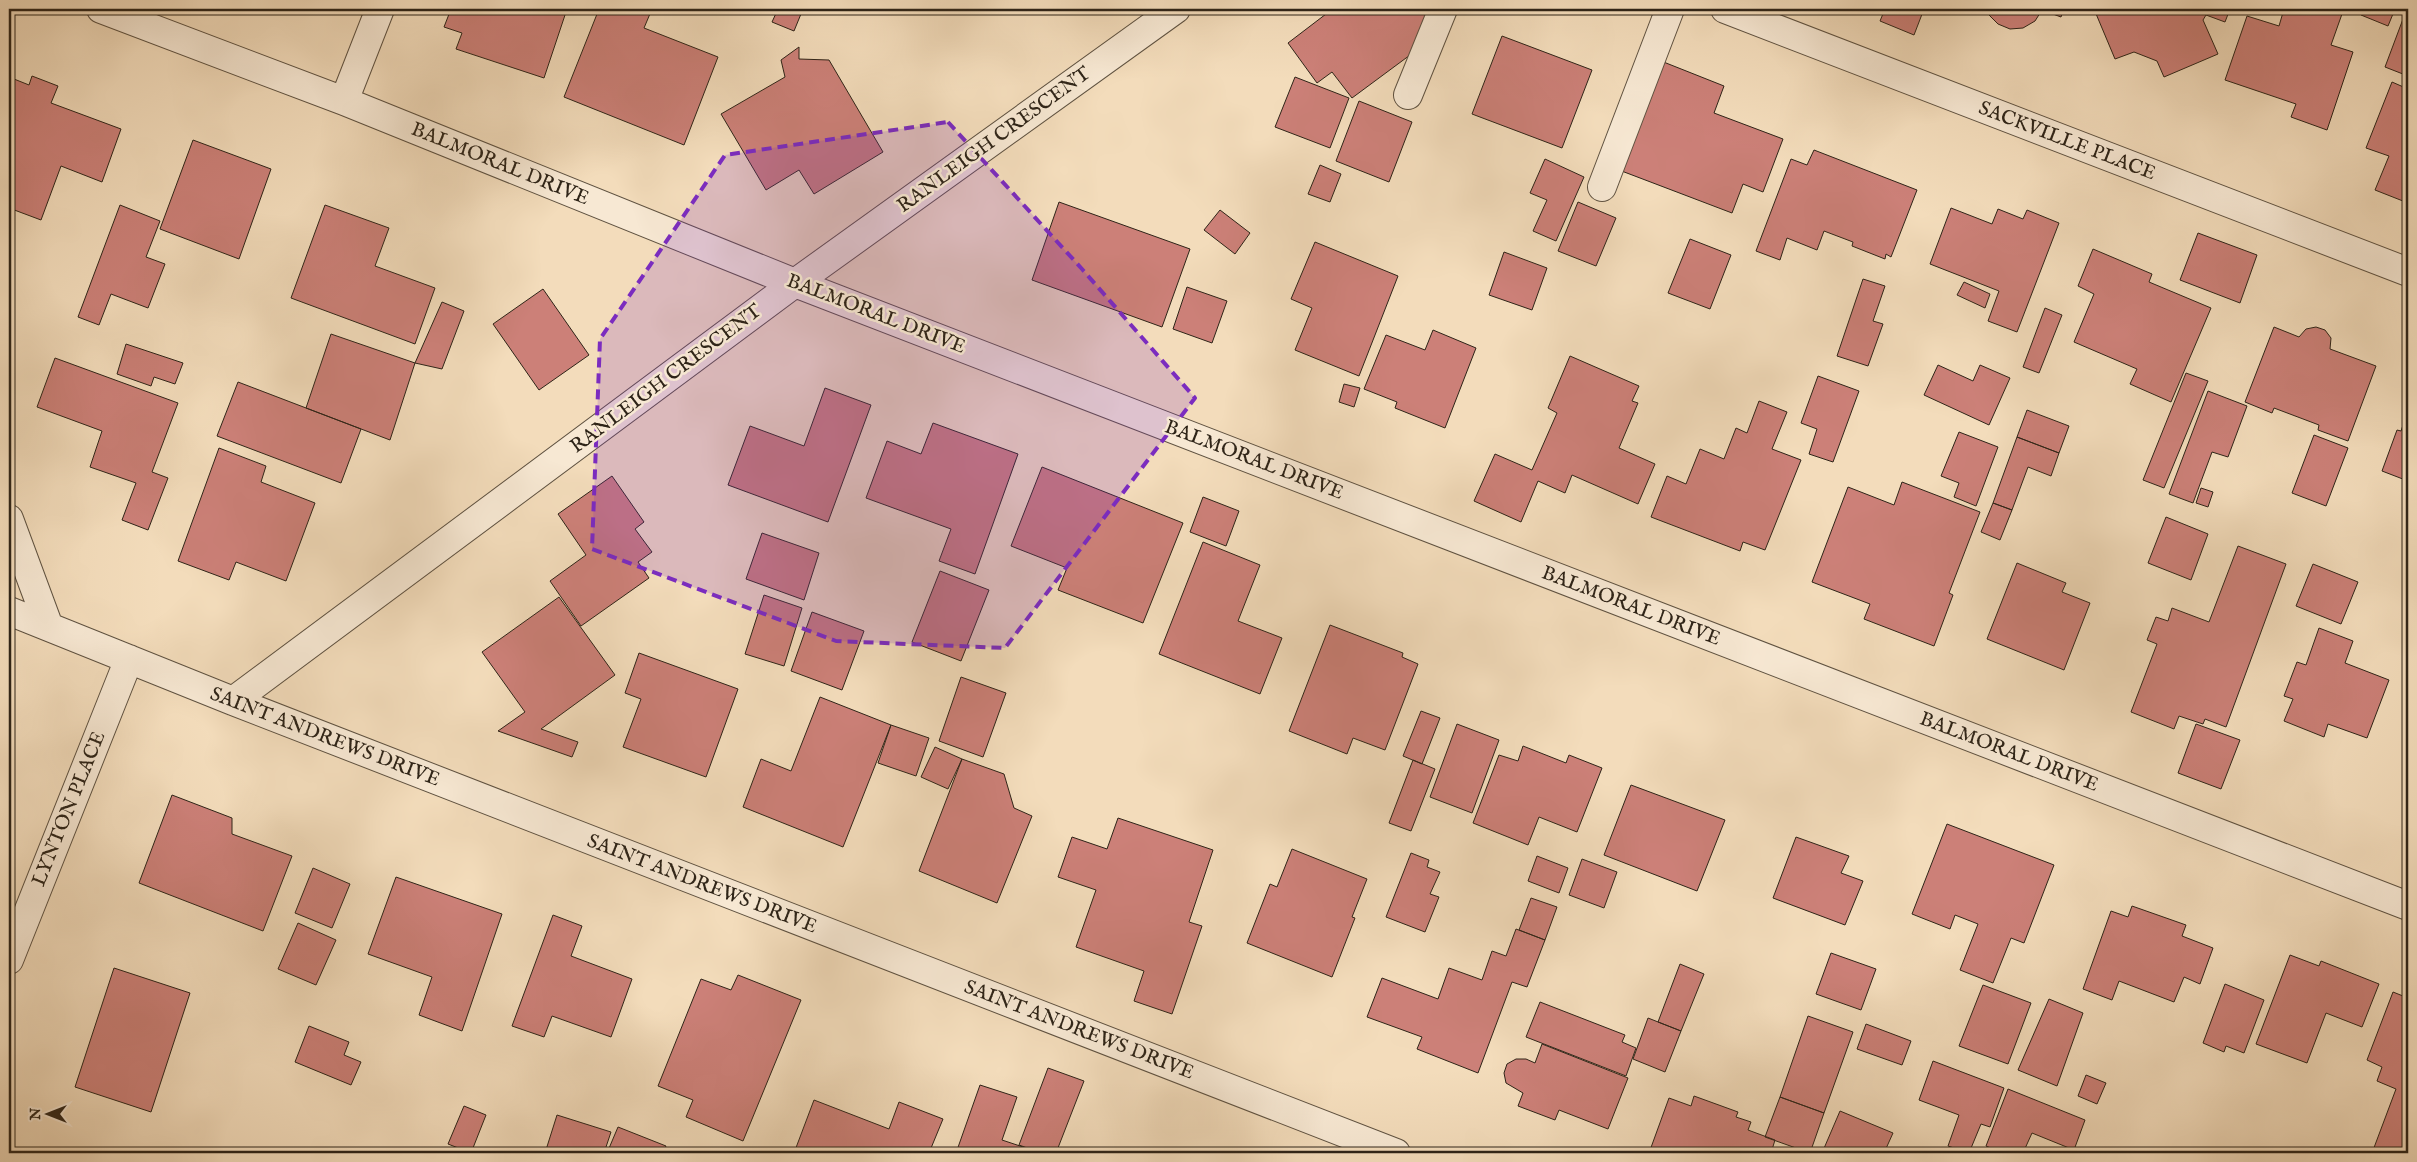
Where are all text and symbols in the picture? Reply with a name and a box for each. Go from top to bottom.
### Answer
street label: RANLEIGH CRESCENT [892,61,1096,219]
street label: SACKVILLE PLACE [1975,96,2159,186]
street label: BALMORAL DRIVE [407,117,593,211]
street label: BALMORAL DRIVE [783,268,969,360]
street label: RANLEIGH CRESCENT [565,299,767,459]
street label: BALMORAL DRIVE [1161,414,1347,506]
street label: BALMORAL DRIVE [1538,560,1724,652]
street label: SAINT ANDREWS DRIVE [207,682,444,792]
street label: BALMORAL DRIVE [1916,706,2102,798]
street label: LYNTON PLACE [27,728,111,890]
street label: SAINT ANDREWS DRIVE [584,829,821,939]
street label: SAINT ANDREWS DRIVE [961,975,1198,1085]
north arrow [22,1090,72,1140]
text: N [27,1108,45,1121]

